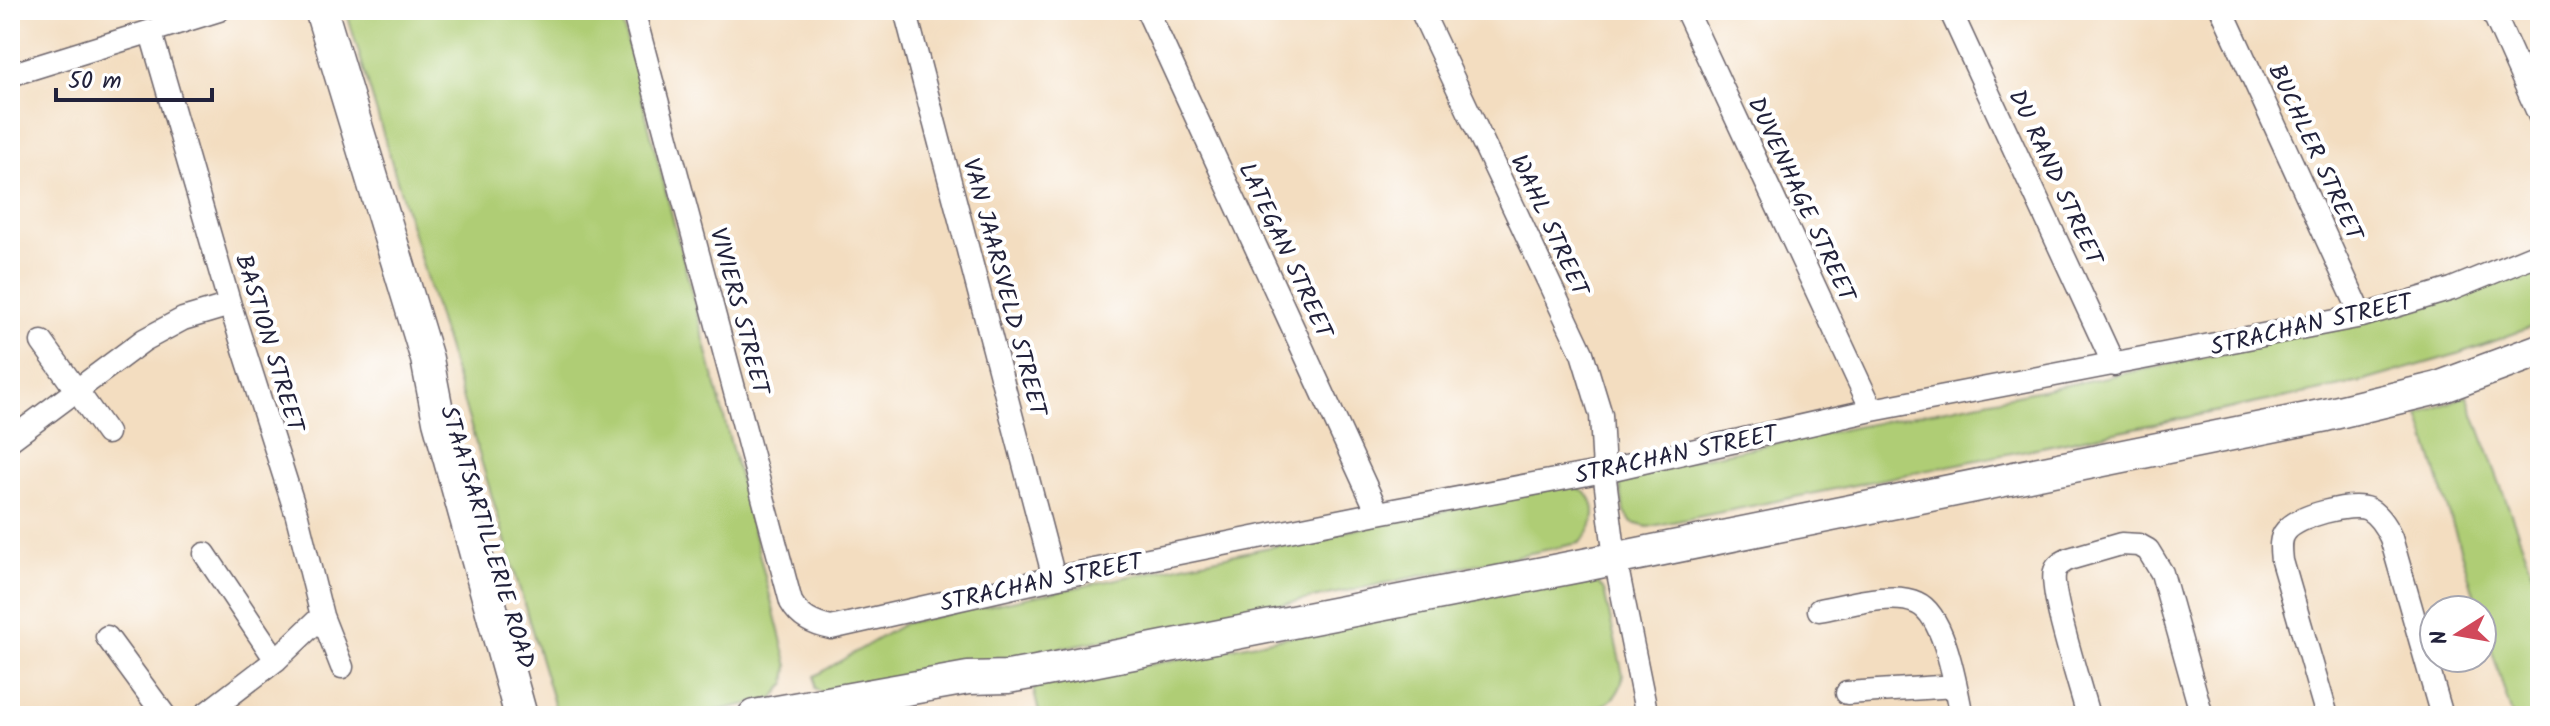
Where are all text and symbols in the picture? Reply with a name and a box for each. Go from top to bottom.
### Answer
scale bar [56,52,212,102]
street label: BUCHLER STREET [2257,58,2374,250]
text: 50 m [68,62,122,101]
street label: DU RAND STREET [1997,83,2113,274]
street label: DUVENHAGE STREET [1736,91,1866,311]
street label: WAHL STREET [1499,148,1599,305]
street label: VAN JAARSVELD STREET [950,154,1057,423]
street label: LATEGAN STREET [1227,156,1343,347]
street label: VIVIERS STREET [698,224,780,401]
street label: BASTION STREET [223,250,315,439]
street label: STRACHAN STREET [2207,283,2418,368]
street label: STAATSARTILLERIE ROAD [428,401,545,674]
street label: STRACHAN STREET [1572,415,1783,496]
street label: STRACHAN STREET [937,543,1148,624]
north arrow [2418,594,2498,674]
text: N [2422,627,2459,647]

